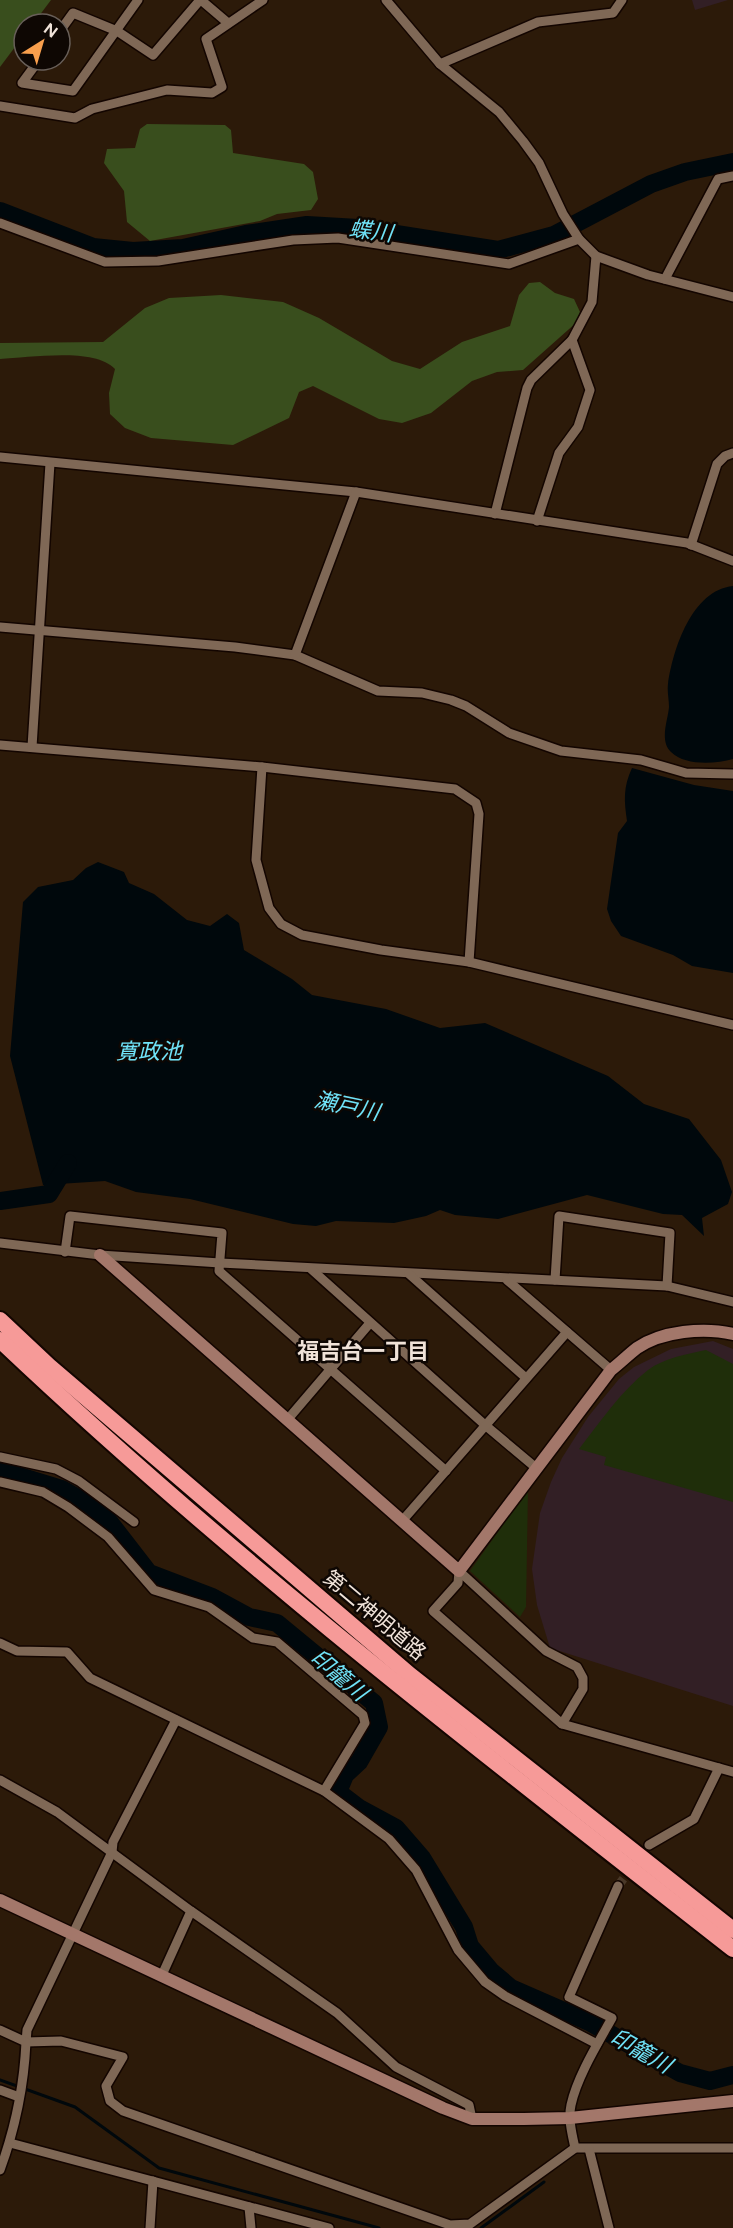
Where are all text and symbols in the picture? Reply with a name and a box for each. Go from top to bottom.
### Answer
north arrow [12,12,72,72]
text: N [40,19,61,42]
water label: 蝶川 [348,215,396,247]
water label: 寛政池 [116,1038,184,1065]
water label: 瀬戸川 [312,1086,384,1126]
district label: 福吉台一丁目 [297,1338,429,1365]
street label: 第二神明道路 [319,1565,431,1665]
water label: 印籠川 [305,1643,374,1708]
water label: 印籠川 [606,2023,678,2080]

